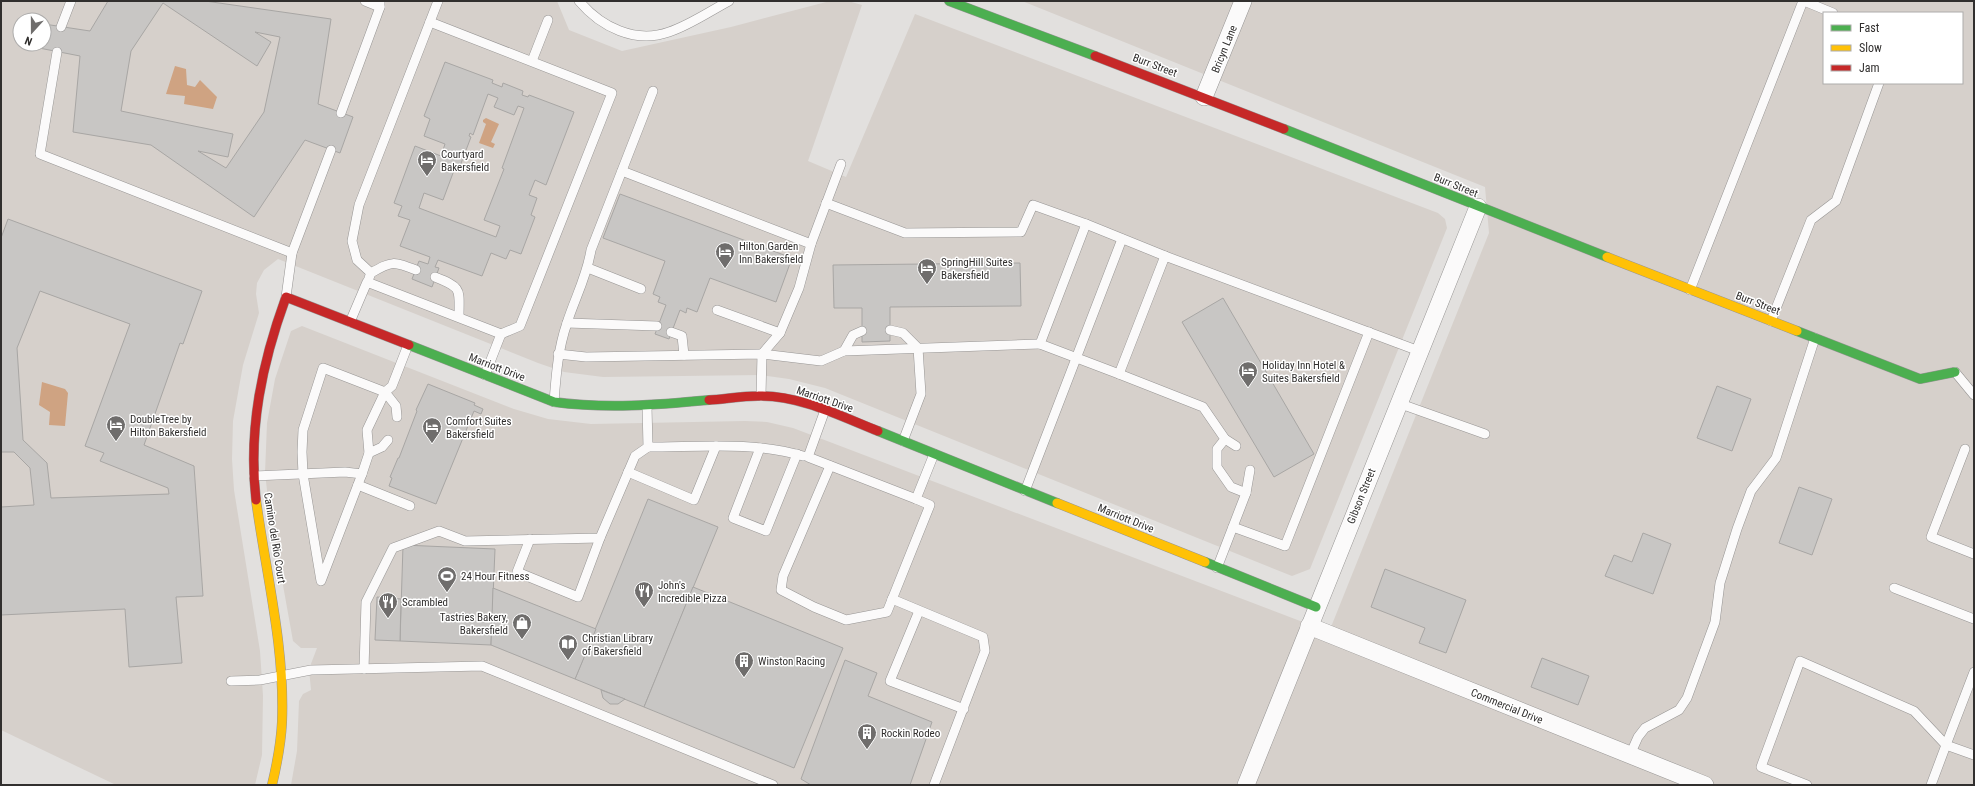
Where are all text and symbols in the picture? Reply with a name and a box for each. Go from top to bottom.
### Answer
north arrow [12,12,52,52]
legend [1823,12,1963,84]
text: Fast [1859,21,1880,35]
street label: Bricyn Lane [1209,23,1240,75]
text: N [23,34,34,48]
text: Slow [1859,41,1882,55]
street label: Burr Street [1131,51,1179,80]
text: Jam [1859,61,1880,75]
place label: Courtyard Bakersfield [441,148,489,174]
hotel icon: Courtyard Bakersfield [416,149,438,177]
street label: Burr Street [1432,171,1480,200]
place label: Hilton Garden Inn Bakersfield [739,240,803,266]
hotel icon: Hilton Garden Inn Bakersfield [714,241,736,269]
place label: SpringHill Suites Bakersfield [941,256,1013,282]
hotel icon: SpringHill Suites Bakersfield [916,257,938,285]
street label: Burr Street [1734,289,1782,318]
street label: Marriott Drive [467,351,527,384]
place label: Holiday Inn Hotel & Suites Bakersfield [1262,359,1345,385]
hotel icon: Holiday Inn Hotel & Suites Bakersfield [1237,360,1259,388]
street label: Marriott Drive [795,384,855,415]
place label: DoubleTree by Hilton Bakersfield [130,413,207,439]
hotel icon: DoubleTree by Hilton Bakersfield [105,414,127,442]
place label: Comfort Suites Bakersfield [446,415,511,441]
hotel icon: Comfort Suites Bakersfield [421,416,443,444]
street label: Gibson Street [1344,467,1378,526]
street label: Camino del Rio Court [261,492,288,584]
street label: Marriott Drive [1096,501,1156,536]
sports icon: 24 Hour Fitness [436,565,458,593]
place label: 24 Hour Fitness [461,570,530,583]
place label: John's Incredible Pizza [658,579,727,605]
restaurant icon: John's Incredible Pizza [633,580,655,608]
restaurant icon: Scrambled [377,591,399,619]
place label: Scrambled [402,596,448,609]
place label: Tastries Bakery, Bakersfield [440,611,508,637]
shop icon: Tastries Bakery, Bakersfield [511,612,533,640]
place label: Christian Library of Bakersfield [582,632,653,658]
library icon: Christian Library of Bakersfield [557,633,579,661]
building icon: Winston Racing [733,650,755,678]
place label: Winston Racing [758,655,825,668]
street label: Commercial Drive [1469,686,1545,727]
building icon: Rockin Rodeo [856,722,878,750]
place label: Rockin Rodeo [881,727,941,740]

